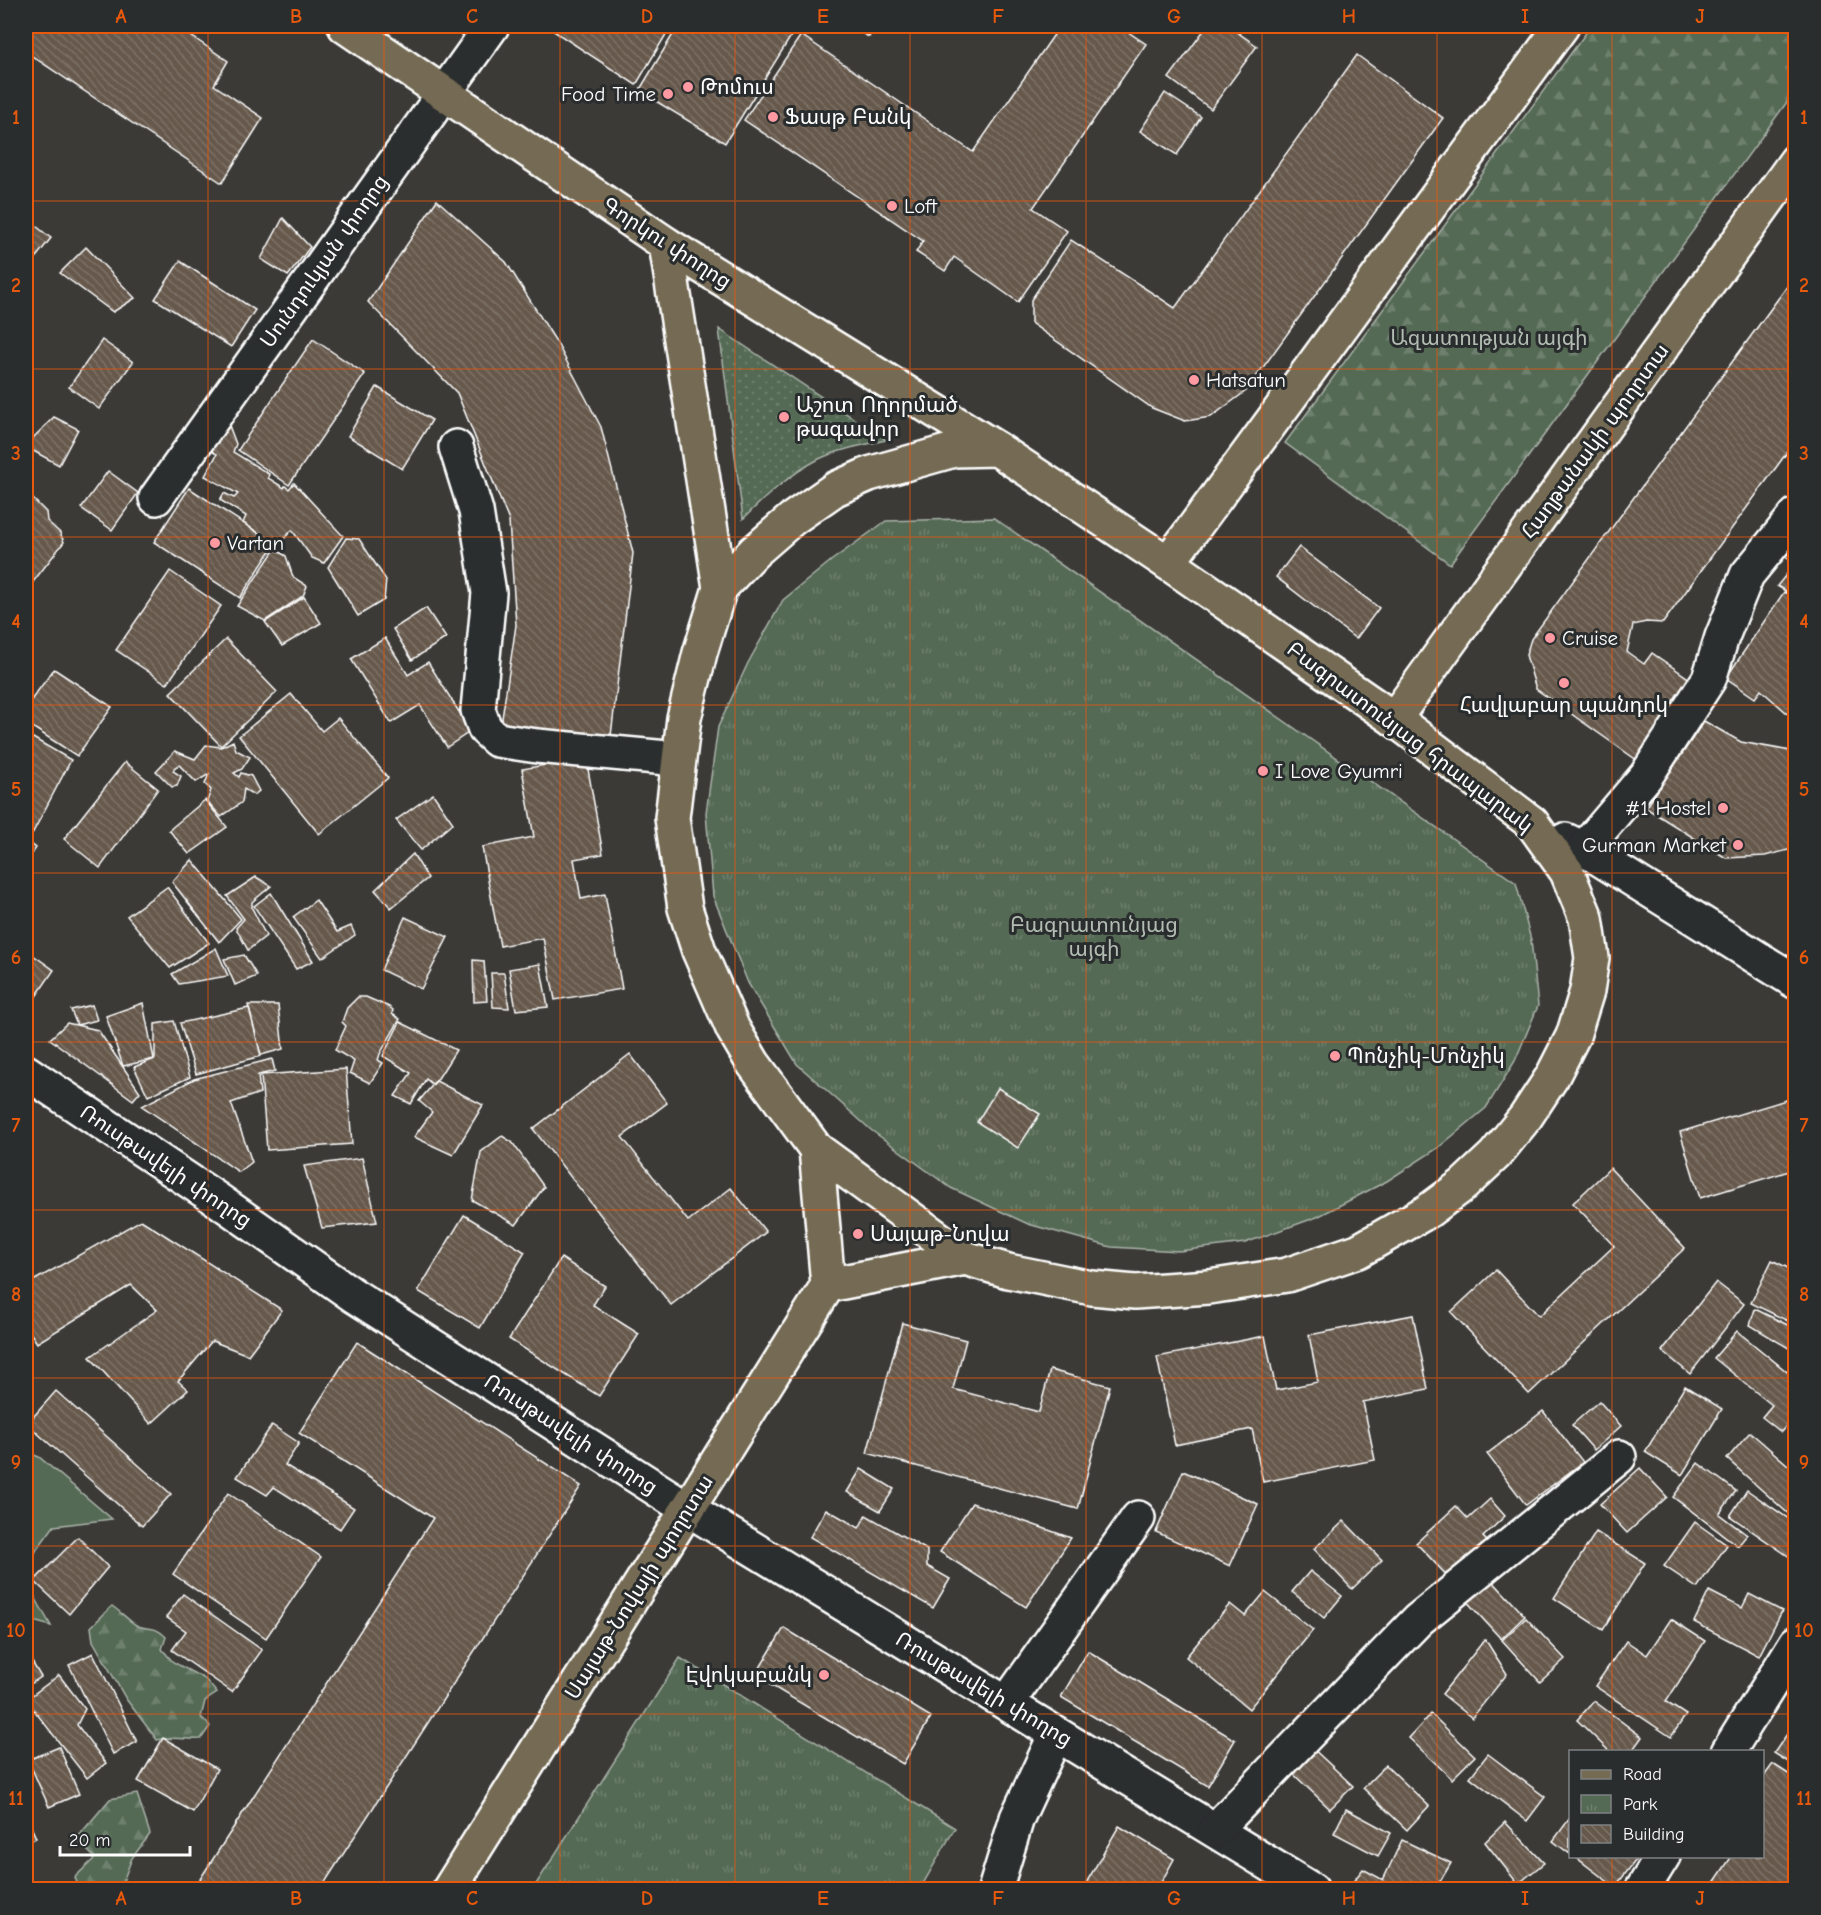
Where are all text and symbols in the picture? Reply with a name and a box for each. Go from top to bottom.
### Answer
text: A [115,5,127,28]
text: B [290,5,302,28]
text: C [466,5,478,28]
text: D [641,5,653,28]
text: E [817,5,829,28]
text: F [992,5,1004,28]
text: G [1167,5,1181,28]
text: H [1342,5,1356,28]
text: I [1521,5,1529,28]
text: J [1695,5,1705,28]
place label: Թոմուս [700,75,774,99]
marker: Թոմուս [681,80,695,94]
place label: Food Time [561,82,656,106]
marker: Food Time [661,87,675,101]
place label: Ֆասթ Բանկ [785,105,912,129]
text: 1 [12,106,20,129]
text: 1 [1800,106,1808,129]
marker: Ֆասթ Բանկ [766,110,780,124]
street label: Սունդուկյան փողոց [255,170,393,352]
street label: Գորկու փողոց [598,192,736,294]
place label: Loft [904,194,938,218]
marker: Loft [885,199,899,213]
text: 2 [11,274,21,297]
text: 2 [1799,274,1809,297]
park label: Ազատության այգի [1390,326,1588,350]
street label: Հաղթանակի պողոտա [1516,339,1674,543]
place label: Hatsatun [1206,368,1286,392]
marker: Hatsatun [1187,373,1201,387]
place label: Աշոտ Ողորմած թագավոր [796,393,958,441]
marker: Աշոտ Ողորմած թագավոր [777,410,791,424]
text: 3 [11,442,21,465]
text: 3 [1799,442,1809,465]
place label: Vartan [227,531,284,555]
marker: Vartan [208,536,222,550]
text: 4 [11,610,21,633]
text: 4 [1799,610,1809,633]
place label: Cruise [1562,626,1618,650]
marker: Cruise [1543,631,1557,645]
street label: Բագրատունյաց հրապարակ [1282,637,1538,837]
marker: Հավլաբար պանդոկ [1557,676,1571,690]
place label: Հավլաբար պանդոկ [1460,693,1668,717]
place label: I Love Gyumri [1275,759,1403,783]
marker: I Love Gyumri [1256,764,1270,778]
text: 5 [11,778,21,801]
text: 5 [1799,778,1809,801]
place label: #1 Hostel [1625,796,1711,820]
marker: #1 Hostel [1716,801,1730,815]
place label: Gurman Market [1582,833,1727,857]
marker: Gurman Market [1731,838,1745,852]
park label: Բագրատունյաց այգի [1010,913,1178,961]
text: 6 [11,946,21,969]
text: 6 [1799,946,1809,969]
place label: Պոնչիկ-Մոնչիկ [1347,1044,1505,1068]
marker: Պոնչիկ-Մոնչիկ [1328,1049,1342,1063]
street label: Ռուսթավելի փողոց [76,1100,256,1232]
text: 7 [12,1114,21,1137]
text: 7 [1800,1114,1809,1137]
place label: Սայաթ-Նովա [870,1222,1010,1246]
marker: Սայաթ-Նովա [851,1227,865,1241]
text: 8 [11,1283,21,1306]
text: 8 [1799,1283,1809,1306]
street label: Ռուսթավելի փողոց [480,1369,662,1499]
text: 9 [11,1451,21,1474]
text: 9 [1799,1451,1809,1474]
street label: Սայաթ-Նովայի պողոտա [560,1470,718,1704]
text: 10 [6,1619,26,1642]
text: 10 [1794,1619,1814,1642]
street label: Ռուսթավելի փողոց [891,1627,1077,1751]
place label: Էվոկաբանկ [685,1663,812,1687]
marker: Էվոկաբանկ [817,1668,831,1682]
legend [1569,1750,1764,1858]
text: Road [1623,1764,1662,1785]
text: 11 [8,1787,24,1810]
text: 11 [1796,1787,1812,1810]
text: Park [1623,1794,1658,1815]
scale bar [60,1819,190,1857]
text: Building [1623,1824,1685,1845]
text: 20 m [69,1830,110,1851]
text: A [115,1887,127,1910]
text: B [290,1887,302,1910]
text: C [466,1887,478,1910]
text: D [641,1887,653,1910]
text: E [817,1887,829,1910]
text: F [992,1887,1004,1910]
text: G [1167,1887,1181,1910]
text: H [1342,1887,1356,1910]
text: I [1521,1887,1529,1910]
text: J [1695,1887,1705,1910]

